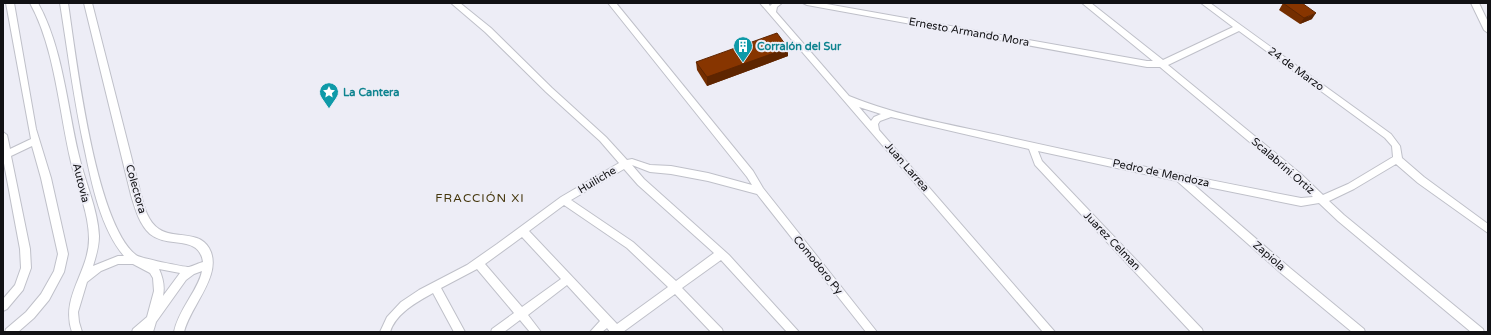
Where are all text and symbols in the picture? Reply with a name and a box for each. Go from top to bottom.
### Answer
street label: Ernesto Armando Mora [908,15,1030,49]
building icon: Corralón del Sur [732,35,754,63]
place label: Corralón del Sur [757,40,842,53]
street label: 24 de Marzo [1266,44,1327,94]
place icon: La Cantera [318,81,340,109]
place label: La Cantera [343,86,400,99]
street label: Scalabrini Ortiz [1249,135,1318,197]
street label: Juan Larrea [882,140,932,194]
street label: Pedro de Mendoza [1111,156,1211,190]
street label: Autovía [70,162,92,204]
street label: Colectora [123,163,149,215]
street label: Huiliche [576,164,618,196]
district label: FRACCIÓN XI [435,191,525,205]
street label: Juarez Celman [1081,209,1143,273]
street label: Comodoro Py [790,233,846,297]
street label: Zapiola [1250,238,1288,274]

